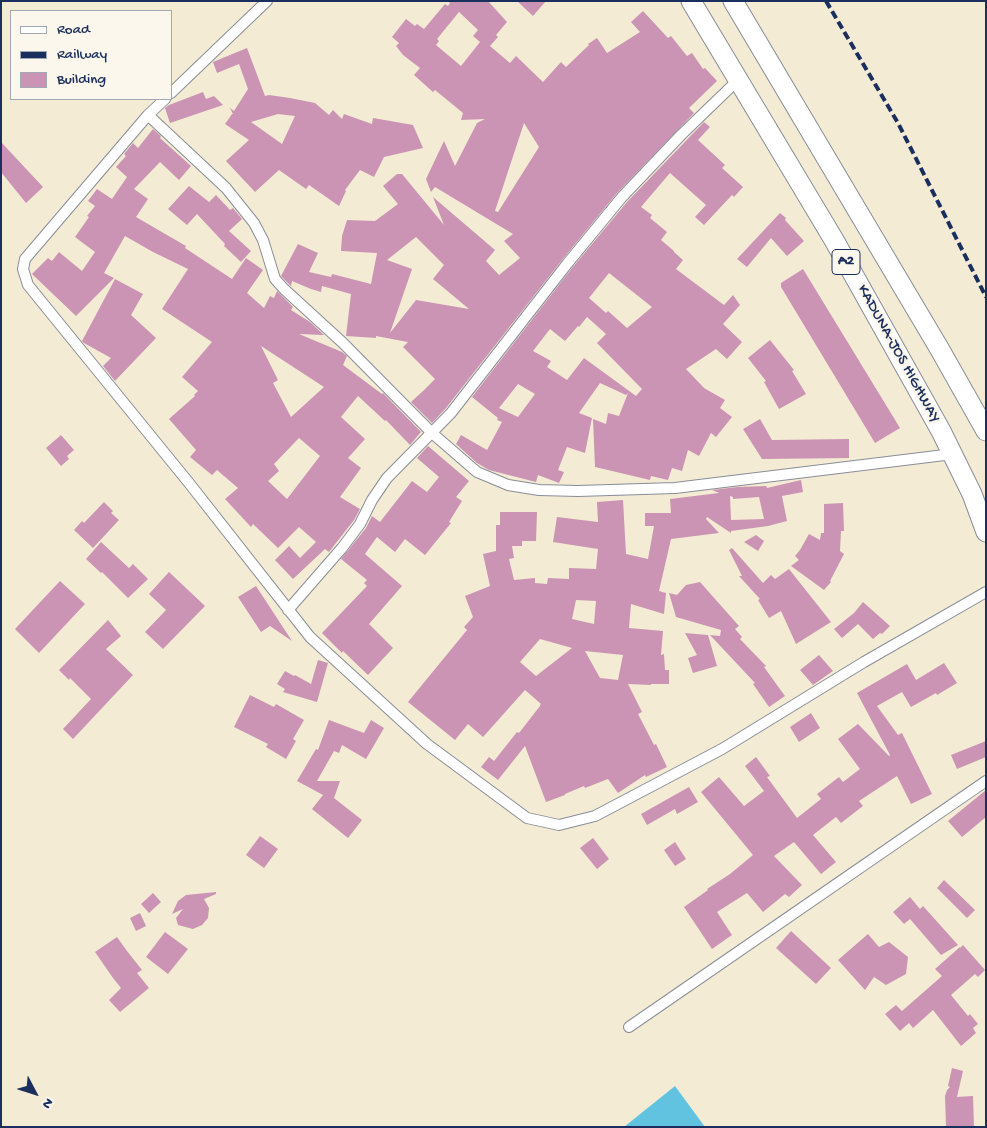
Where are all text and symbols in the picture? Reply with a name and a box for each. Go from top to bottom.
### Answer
legend [10,10,172,100]
text: Road [57,21,90,39]
text: Railway [57,46,107,64]
text: Building [57,71,106,89]
road number: A2 [832,250,860,274]
street label: KADUNA-JOS HIGHWAY [852,282,944,426]
north arrow [10,1068,60,1118]
text: N [37,1094,56,1112]

